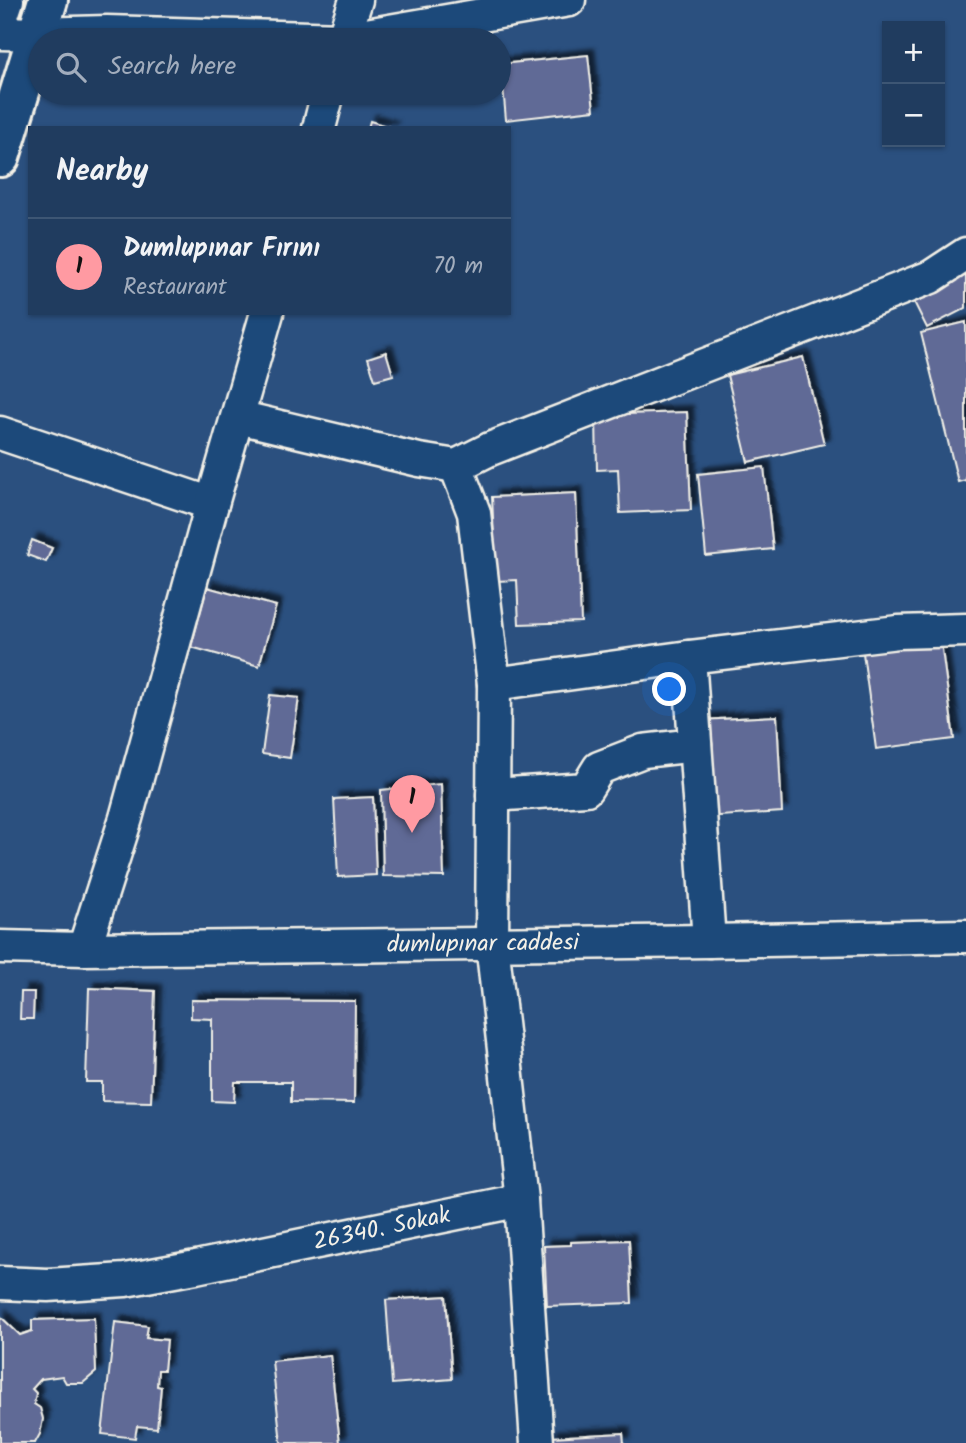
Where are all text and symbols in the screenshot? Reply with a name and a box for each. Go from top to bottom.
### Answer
map controls [882,21,945,147]
button: + [882,21,945,84]
search box [28,28,511,105]
text: Search here [108,46,236,88]
icon: search [52,48,90,86]
button: − [882,84,945,147]
text: Nearby [56,148,148,196]
text: Dumlupınar Fırını [123,228,320,270]
text: 1 [76,249,82,285]
text: 70 m [433,249,483,285]
text: Restaurant [123,270,227,306]
your location [652,672,686,706]
pin: 1 [389,775,435,833]
street label: dumlupınar caddesi [387,923,581,965]
street label: 26340. Sokak [310,1195,454,1262]

